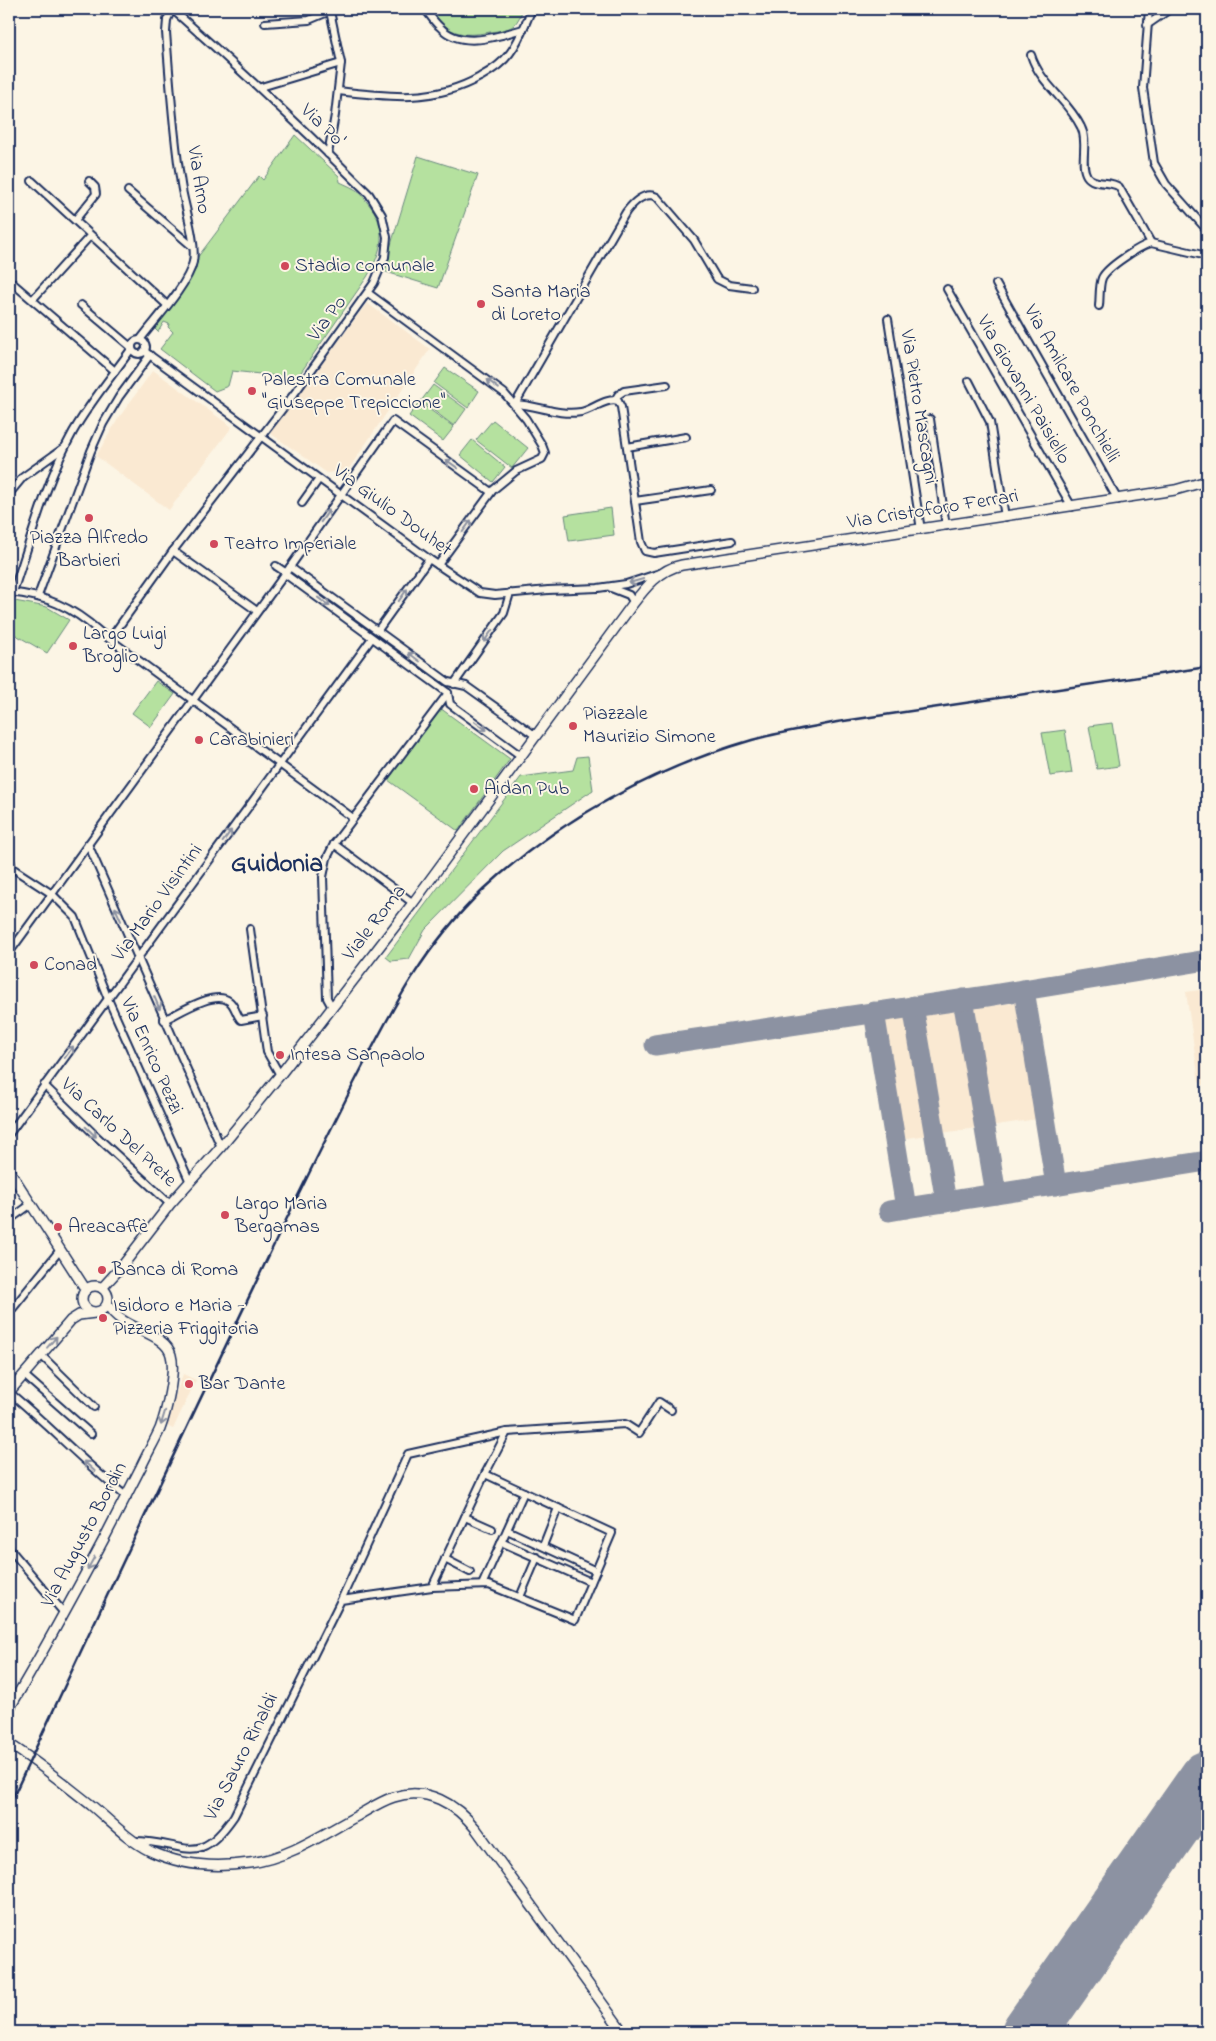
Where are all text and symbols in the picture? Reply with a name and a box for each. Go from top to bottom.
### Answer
street label: Via Po' [292,97,351,155]
street label: Via Arno [178,143,218,216]
place label: Stadio comunale [295,252,435,281]
marker: Stadio comunale [279,260,291,272]
place label: Santa Maria di Loreto [491,278,591,330]
street label: Via Po [301,290,355,349]
marker: Santa Maria di Loreto [475,298,487,310]
street label: Via Amilcare Ponchielli [1015,299,1126,468]
street label: Via Giovanni Paisiello [968,309,1078,470]
street label: Via Pietro Mascagni [890,327,945,487]
place label: Palestra Comunale "Giuseppe Trepiccione" [262,366,446,418]
one-way arrow [487,378,500,389]
marker: Palestra Comunale "Giuseppe Trepiccione" [246,385,258,397]
street label: Via Giulio Douhet [325,457,458,564]
one-way arrow [445,459,459,469]
street label: Via Cristoforo Ferrari [844,482,1021,538]
one-way arrow [320,510,330,524]
marker: Piazza Alfredo Barbieri [83,512,95,524]
one-way arrow [462,519,472,533]
place label: Piazza Alfredo Barbieri [30,524,148,576]
place label: Teatro Imperiale [224,530,357,559]
marker: Teatro Imperiale [208,538,220,550]
one-way arrow [629,576,645,586]
one-way arrow [398,588,408,602]
one-way arrow [317,597,330,608]
place label: Largo Luigi Broglio [82,620,167,673]
one-way arrow [483,629,493,643]
marker: Largo Luigi Broglio [67,640,79,652]
one-way arrow [407,652,421,662]
place label: Piazzale Maurizio Simone [583,700,716,752]
marker: Piazzale Maurizio Simone [567,720,579,732]
one-way arrow [474,721,487,732]
place label: Carabinieri [209,726,294,755]
marker: Carabinieri [193,734,205,746]
place label: Aidan Pub [484,775,570,804]
marker: Aidan Pub [468,783,480,795]
one-way arrow [221,830,232,843]
street label: Via Mario Visintini [105,838,211,969]
district label: Guidonia [231,847,323,883]
street label: Viale Roma [335,879,414,968]
one-way arrow [112,907,122,922]
place label: Conad [44,951,97,980]
marker: Conad [28,959,40,971]
street label: Via Enrico Pezzi [112,992,190,1119]
one-way arrow [152,995,162,1010]
place label: Intesa Sanpaolo [290,1041,425,1070]
one-way arrow [63,1046,74,1059]
marker: Intesa Sanpaolo [274,1049,286,1061]
street label: Via Carlo Del Prete [53,1071,183,1195]
one-way arrow [85,1126,98,1138]
place label: Largo Maria Bergamas [234,1190,327,1243]
marker: Largo Maria Bergamas [219,1209,231,1221]
place label: Areacaffè [68,1213,148,1242]
marker: Areacaffè [52,1221,64,1233]
place label: Banca di Roma [111,1256,238,1285]
marker: Banca di Roma [96,1264,108,1276]
place label: Isidoro e Maria - Pizzeria Friggitoria [113,1292,259,1345]
marker: Isidoro e Maria - Pizzeria Friggitoria [97,1312,109,1324]
one-way arrow [46,1336,57,1349]
place label: Bar Dante [198,1370,286,1399]
marker: Bar Dante [183,1378,195,1390]
one-way arrow [158,1409,168,1425]
street label: Via Augusto Bordin [34,1457,137,1614]
one-way arrow [83,1460,96,1472]
one-way arrow [86,1555,95,1570]
street label: Via Sauro Rinaldi [197,1688,287,1827]

